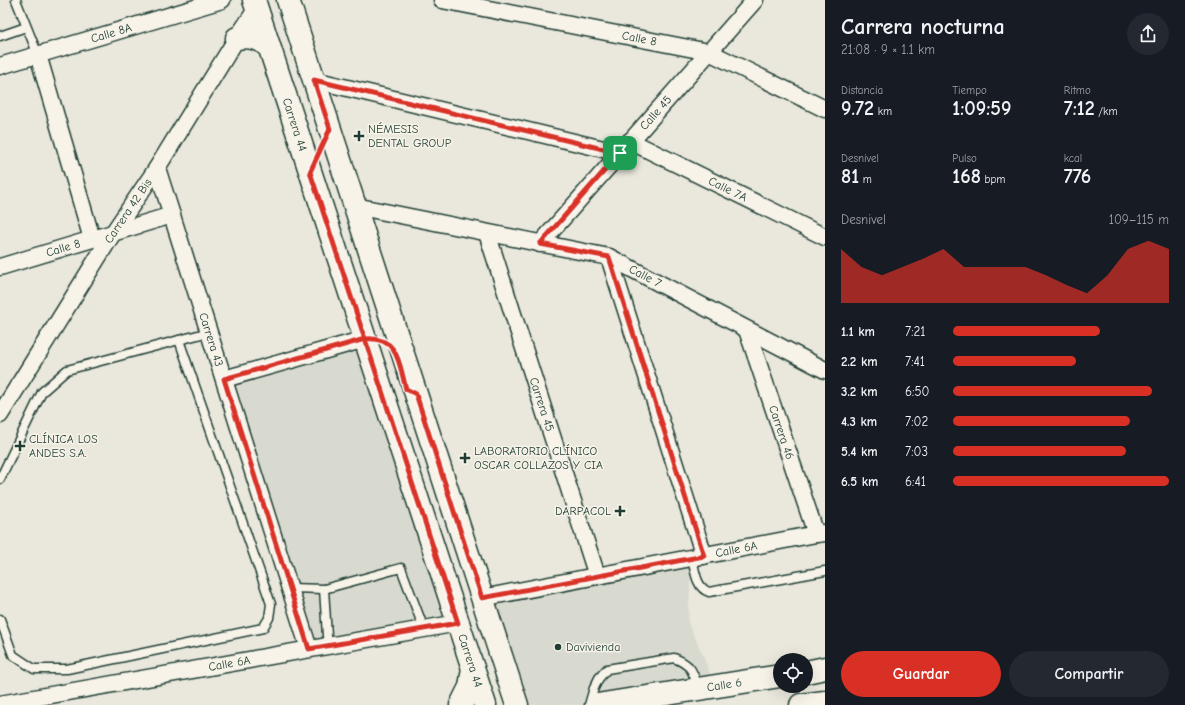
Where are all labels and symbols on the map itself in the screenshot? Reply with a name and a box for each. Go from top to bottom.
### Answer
street label: Calle 8A [89,20,133,46]
street label: Calle 8 [621,28,658,49]
street label: Calle 45 [637,93,675,133]
street label: Carrera 44 [280,96,310,153]
place label: NÉMESIS DENTAL GROUP [368,122,452,150]
marker: NÉMESIS DENTAL GROUP [353,130,365,142]
pin [603,136,637,170]
street label: Calle 7A [706,174,750,205]
street label: Carrera 42 Bis [101,176,155,246]
street label: Calle 8 [44,236,82,260]
street label: Calle 7 [627,262,664,290]
street label: Carrera 43 [196,311,226,368]
street label: Carrera 45 [527,376,557,433]
street label: Carrera 46 [766,404,797,461]
place label: CLÍNICA LOS ANDES S.A. [29,432,98,460]
marker: CLÍNICA LOS ANDES S.A. [14,440,26,452]
place label: LABORATORIO CLÍNICO OSCAR COLLAZOS Y CIA [474,444,603,472]
marker: LABORATORIO CLÍNICO OSCAR COLLAZOS Y CIA [459,452,471,464]
place label: DARPACOL [555,504,611,518]
marker: DARPACOL [614,505,626,517]
street label: Calle 6A [714,538,759,560]
street label: Carrera 44 [455,632,486,689]
place label: Davivienda [566,640,620,654]
marker: Davivienda [553,642,563,652]
street label: Calle 6A [207,653,252,674]
street label: Calle 6 [706,675,743,694]

